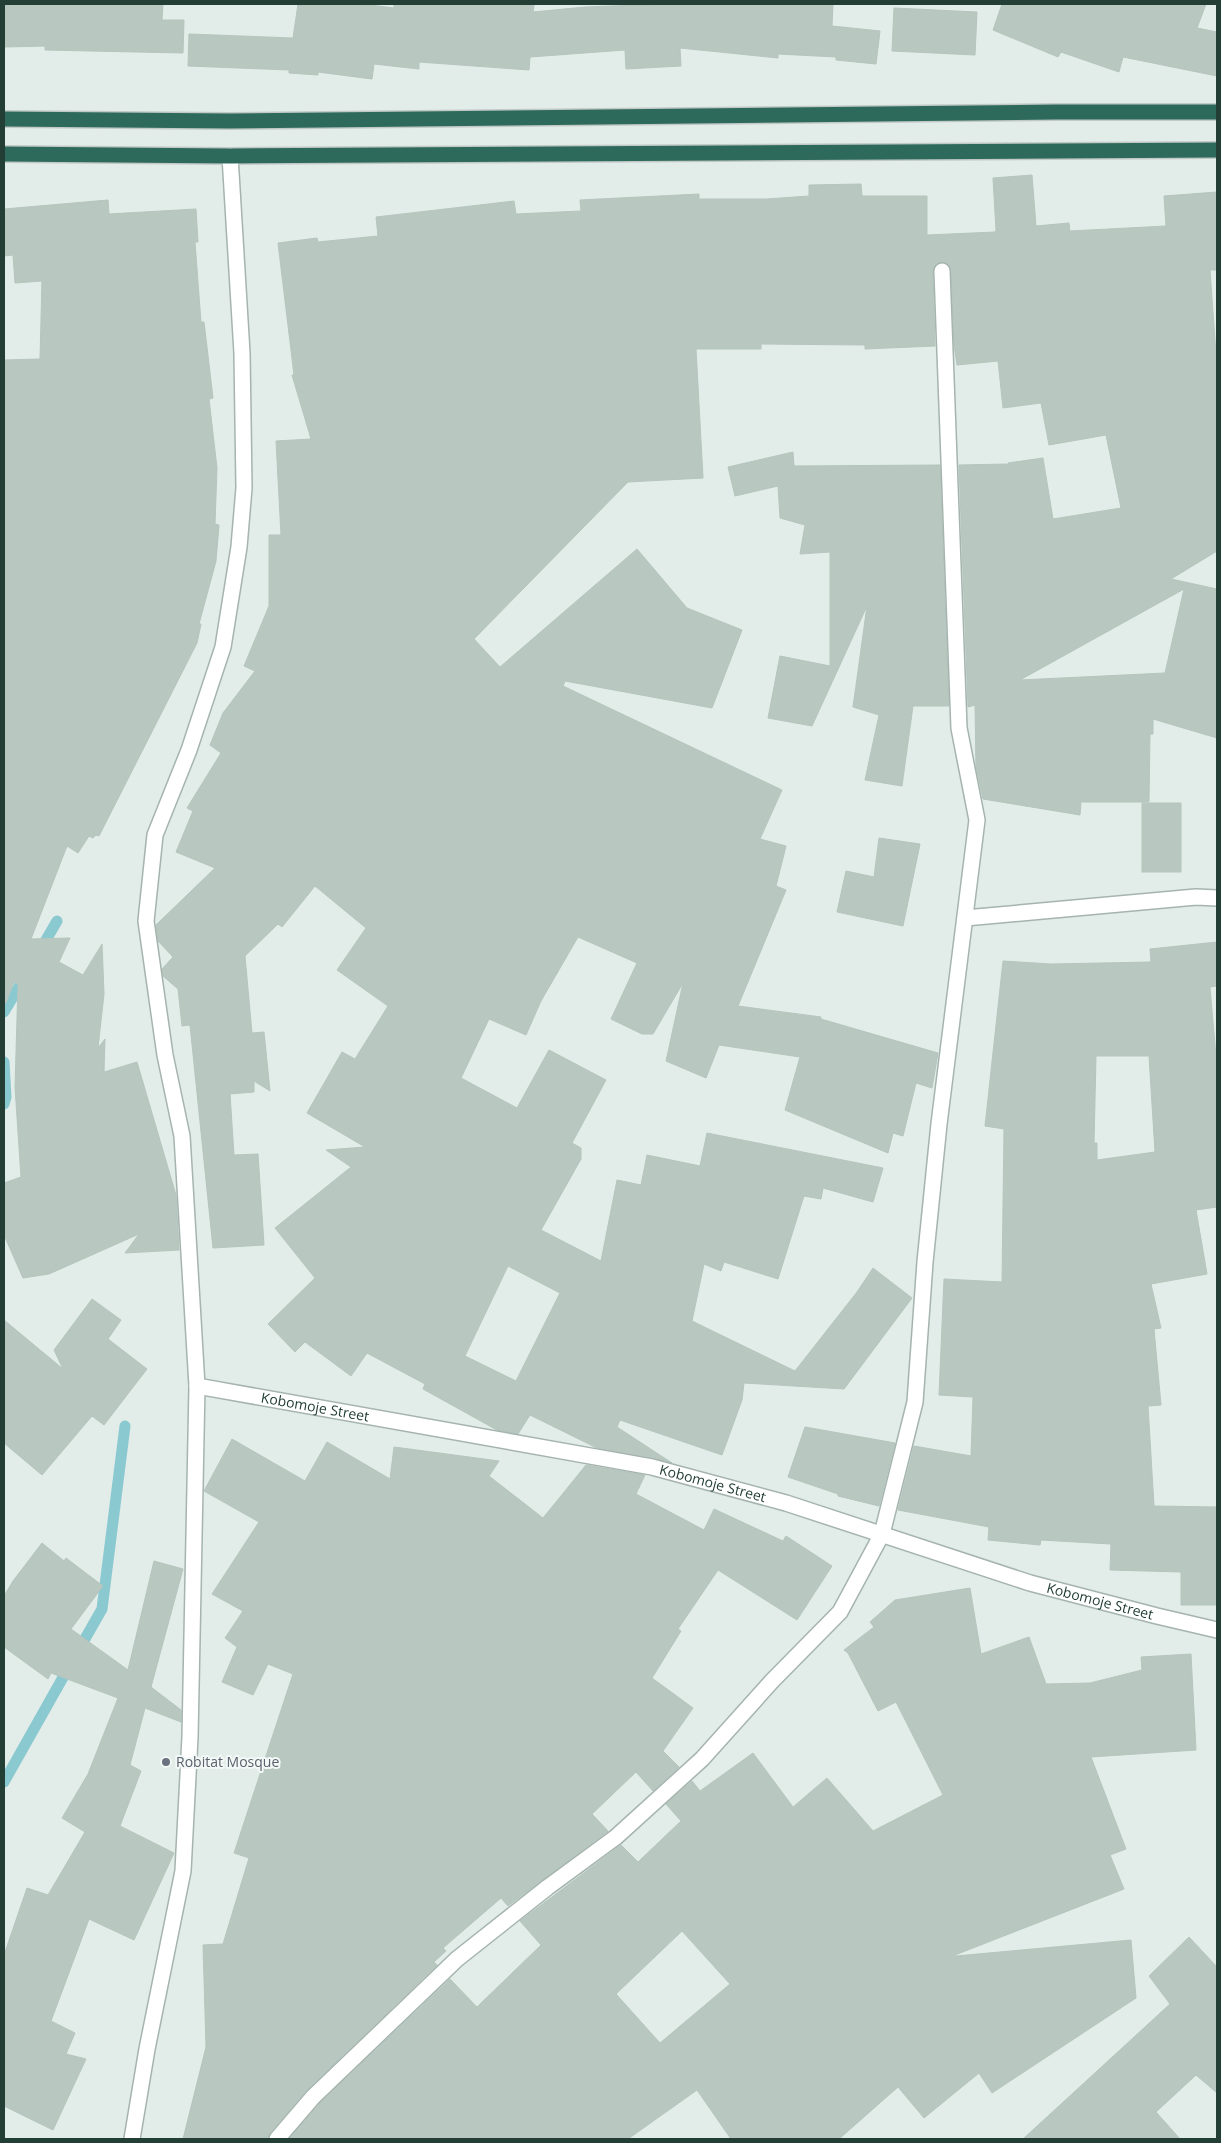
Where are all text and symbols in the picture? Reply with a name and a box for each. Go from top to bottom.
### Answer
street label: Kobomoje Street [260,1388,371,1425]
street label: Kobomoje Street [657,1459,768,1506]
street label: Kobomoje Street [1045,1578,1156,1624]
place label: Robitat Mosque [176,1752,279,1771]
marker: Robitat Mosque [160,1756,172,1768]

